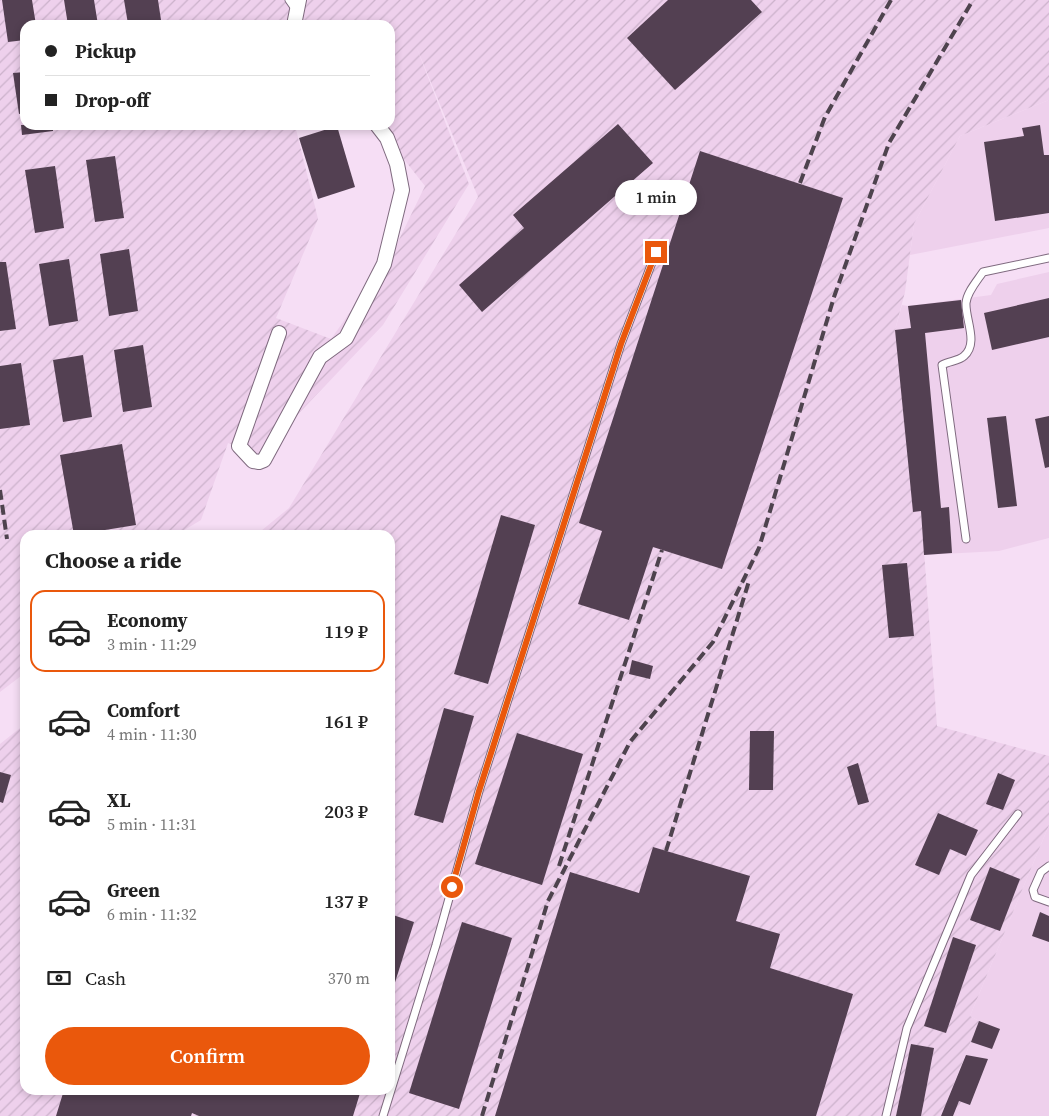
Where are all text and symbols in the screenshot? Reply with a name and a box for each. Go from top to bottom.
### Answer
text: Pickup [75,38,136,64]
text: Drop-off [75,87,149,113]
callout: 1 min [615,180,697,214]
text: 1 min [635,186,677,208]
route end [645,241,667,263]
text: Choose a ride [45,545,182,575]
text: Economy [107,607,188,633]
icon: car [47,609,92,654]
text: 119 ₽ [324,618,368,644]
text: 3 min · 11:29 [107,633,197,655]
text: Comfort [107,697,180,723]
icon: car [47,699,92,744]
text: 161 ₽ [324,708,368,734]
text: 4 min · 11:30 [107,723,197,745]
text: XL [107,787,130,813]
icon: car [47,789,92,834]
text: 203 ₽ [324,798,368,824]
text: 5 min · 11:31 [107,813,197,835]
route start [441,876,463,898]
text: Green [107,877,160,903]
icon: car [47,879,92,924]
text: 137 ₽ [324,888,368,914]
text: 6 min · 11:32 [107,903,197,925]
icon: cash [45,964,73,992]
text: Cash [85,965,126,991]
text: 370 m [328,967,370,989]
button: Confirm [45,1027,370,1085]

